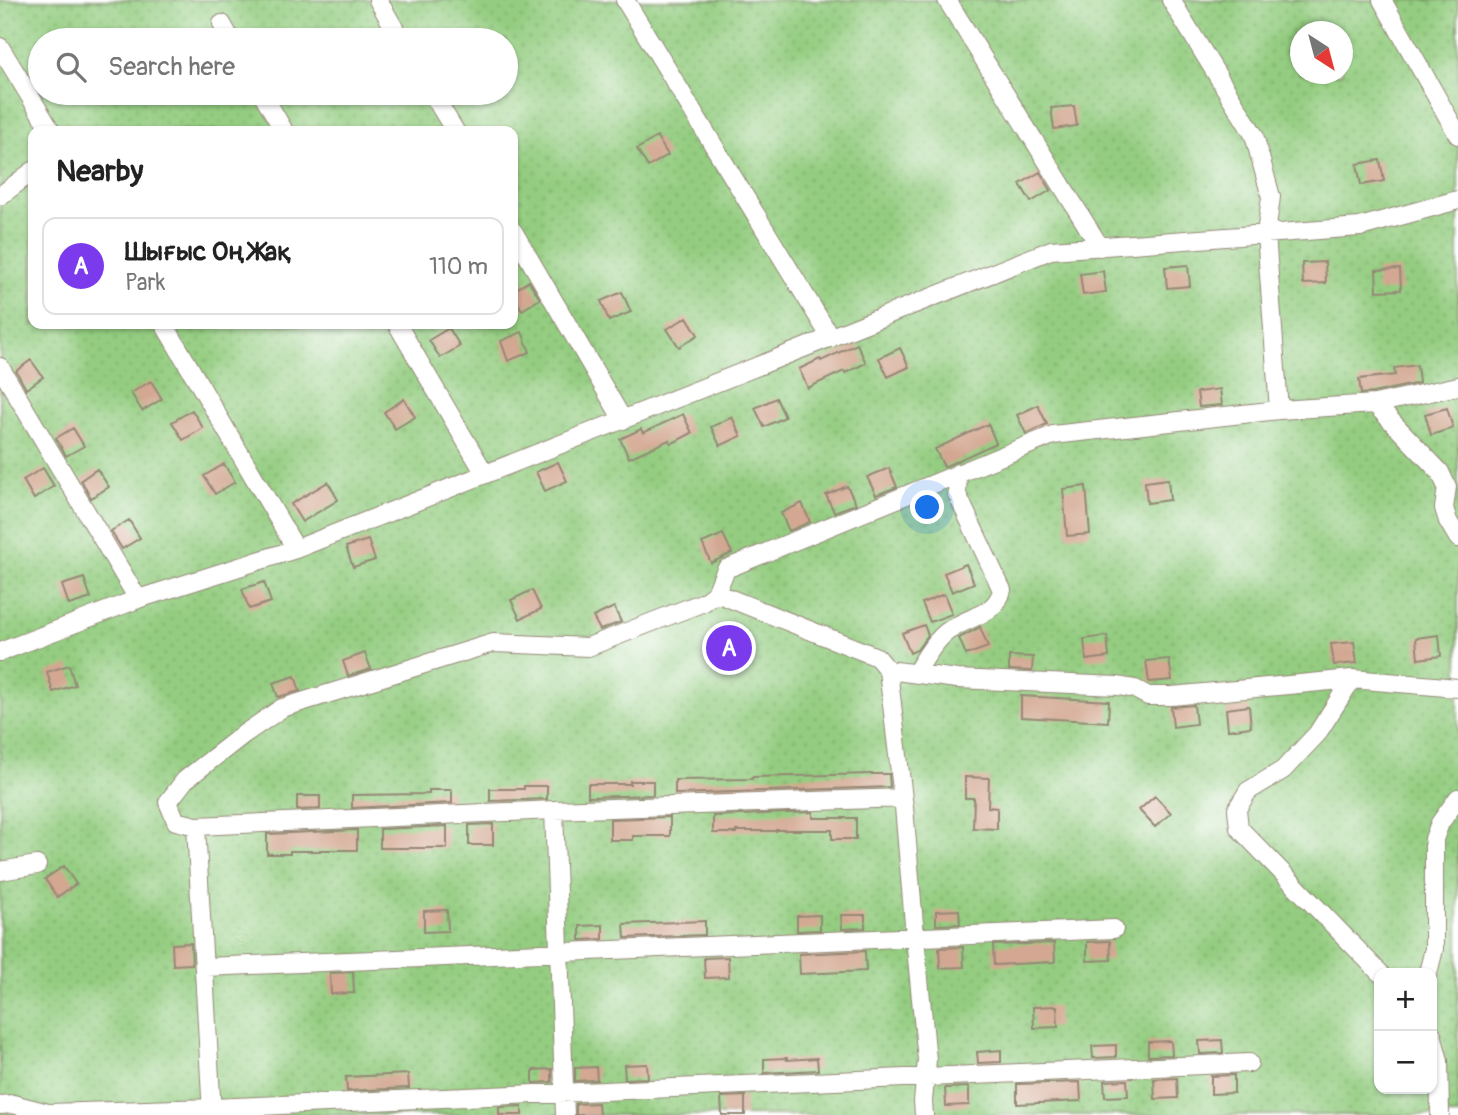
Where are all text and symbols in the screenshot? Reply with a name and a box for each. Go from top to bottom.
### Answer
north arrow [1290,21,1353,84]
search box [28,28,518,105]
icon: search [52,48,90,86]
text: Search here [108,51,235,83]
text: Nearby [56,153,143,190]
text: Шығыс Оң Жақ [125,236,292,268]
text: A [74,252,88,281]
text: 110 m [429,252,488,281]
text: Park [125,268,165,297]
your location [910,490,944,524]
pin: A [706,622,752,674]
map controls [1374,968,1437,1094]
button: + [1374,968,1437,1031]
button: − [1374,1031,1437,1094]

